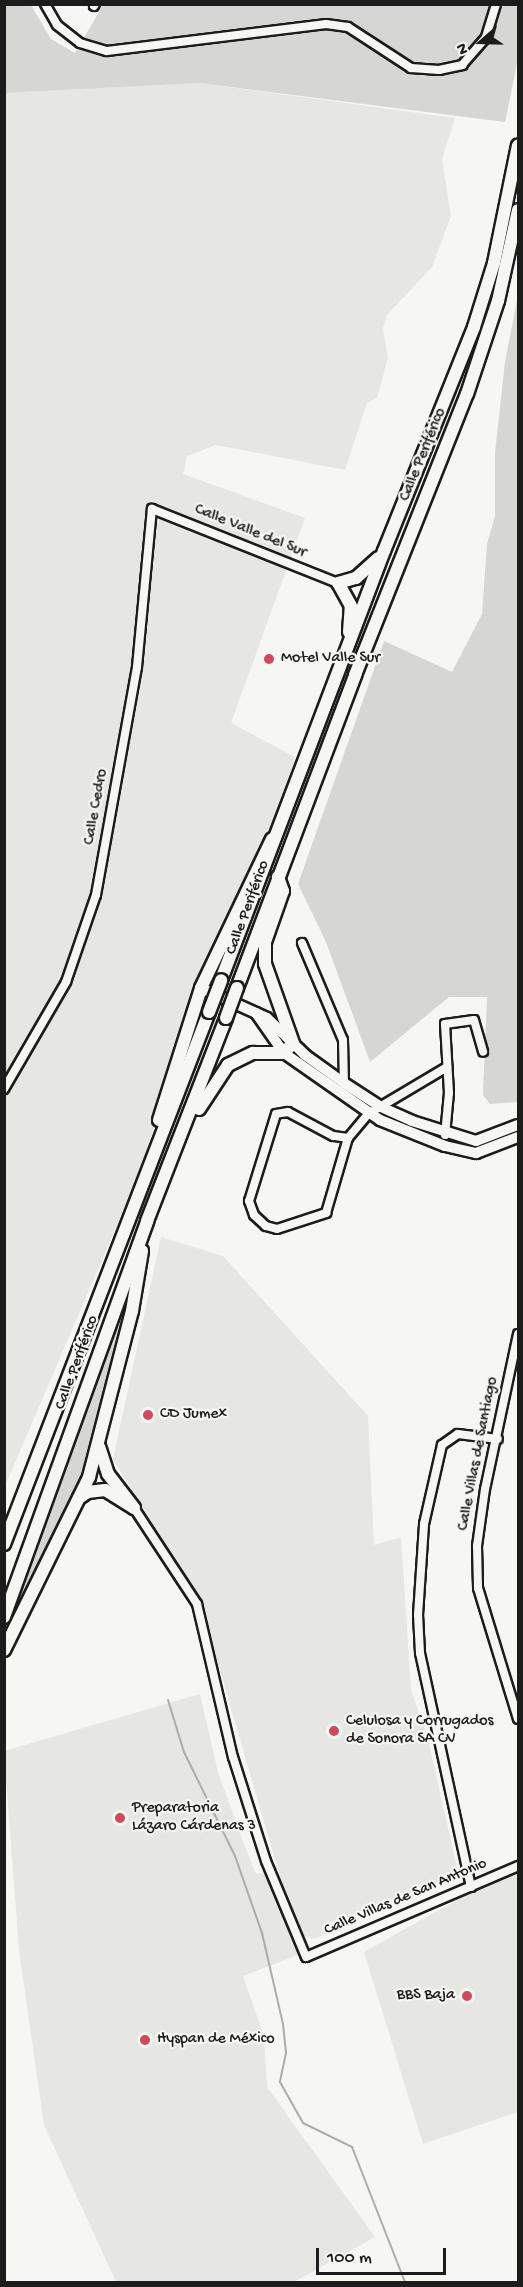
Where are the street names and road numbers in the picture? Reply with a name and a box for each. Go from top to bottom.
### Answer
street label: Calle Periférico [397,406,451,504]
street label: Calle Valle del Sur [191,501,309,563]
street label: Calle Cedro [81,767,113,847]
street label: Calle Periférico [223,858,275,958]
street label: Calle Periférico [52,1313,104,1413]
street label: Calle Villas de Santiago [455,1375,503,1533]
street label: Calle Villas de San Antonio [322,1855,490,1941]

